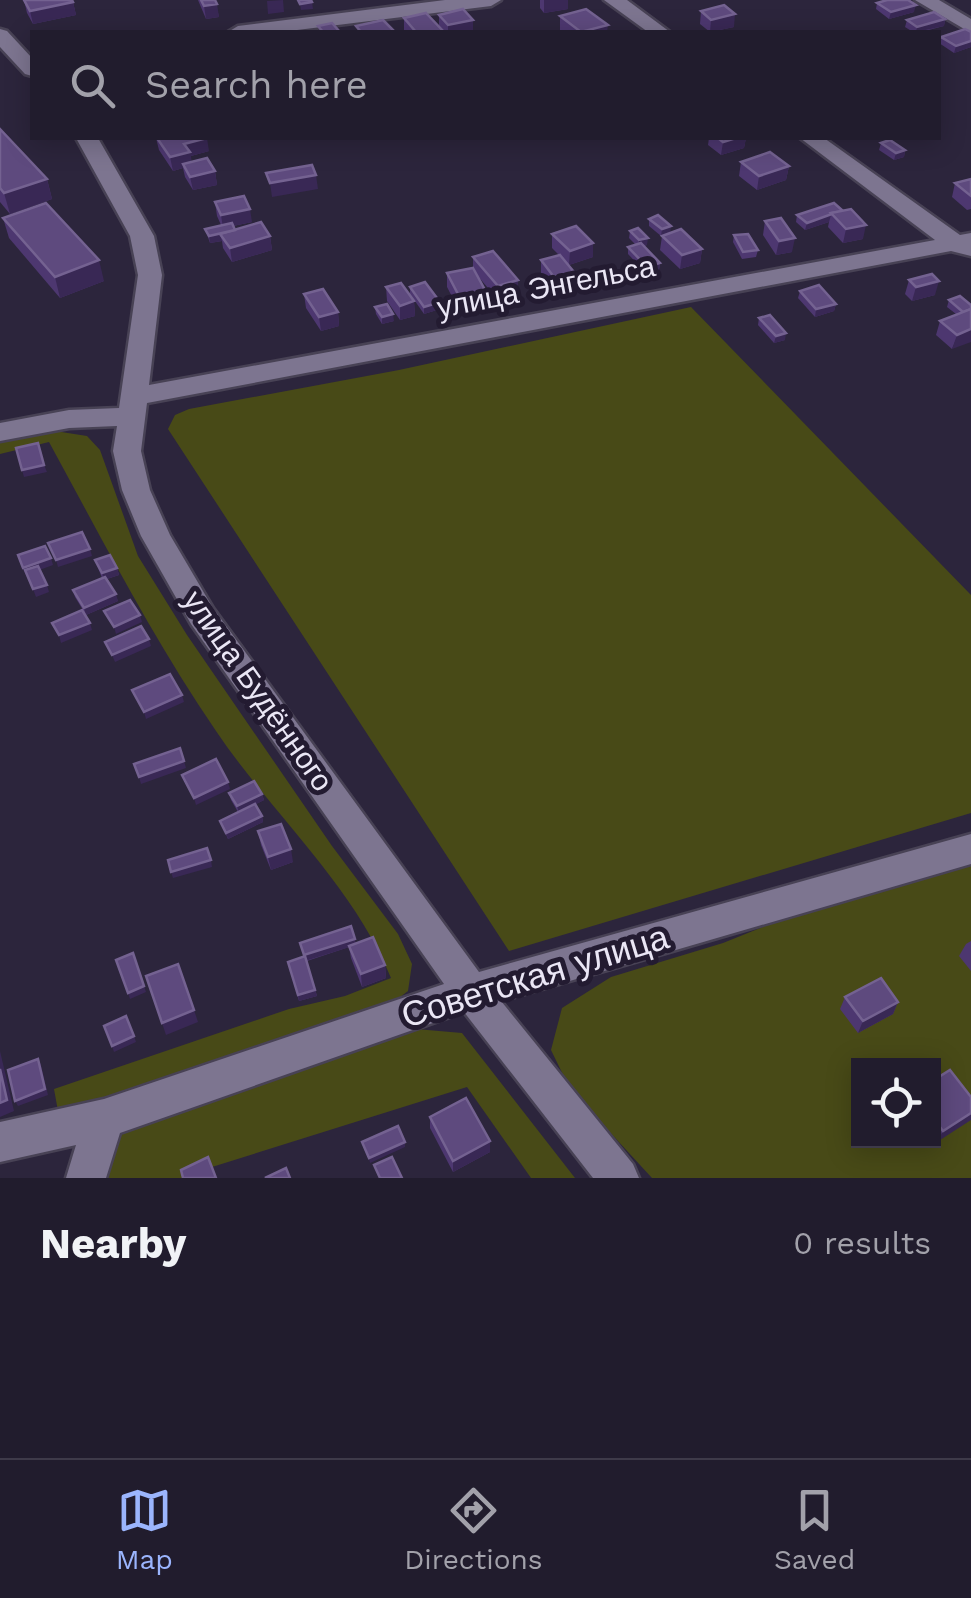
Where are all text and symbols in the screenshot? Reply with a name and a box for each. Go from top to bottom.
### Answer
search box [30,30,941,140]
icon: search [65,58,120,113]
text: Search here [145,63,368,107]
street label: улица Энгельса [434,248,658,325]
street label: улица Будённого [176,584,341,798]
street label: Советская улица [396,915,674,1037]
map controls [851,1058,941,1148]
button: locate [851,1058,941,1148]
text: Nearby [40,1219,187,1268]
text: 0 results [793,1224,931,1262]
tab: Map [116,1483,173,1576]
tab: Directions [404,1483,543,1576]
tab: Saved [774,1483,855,1576]

